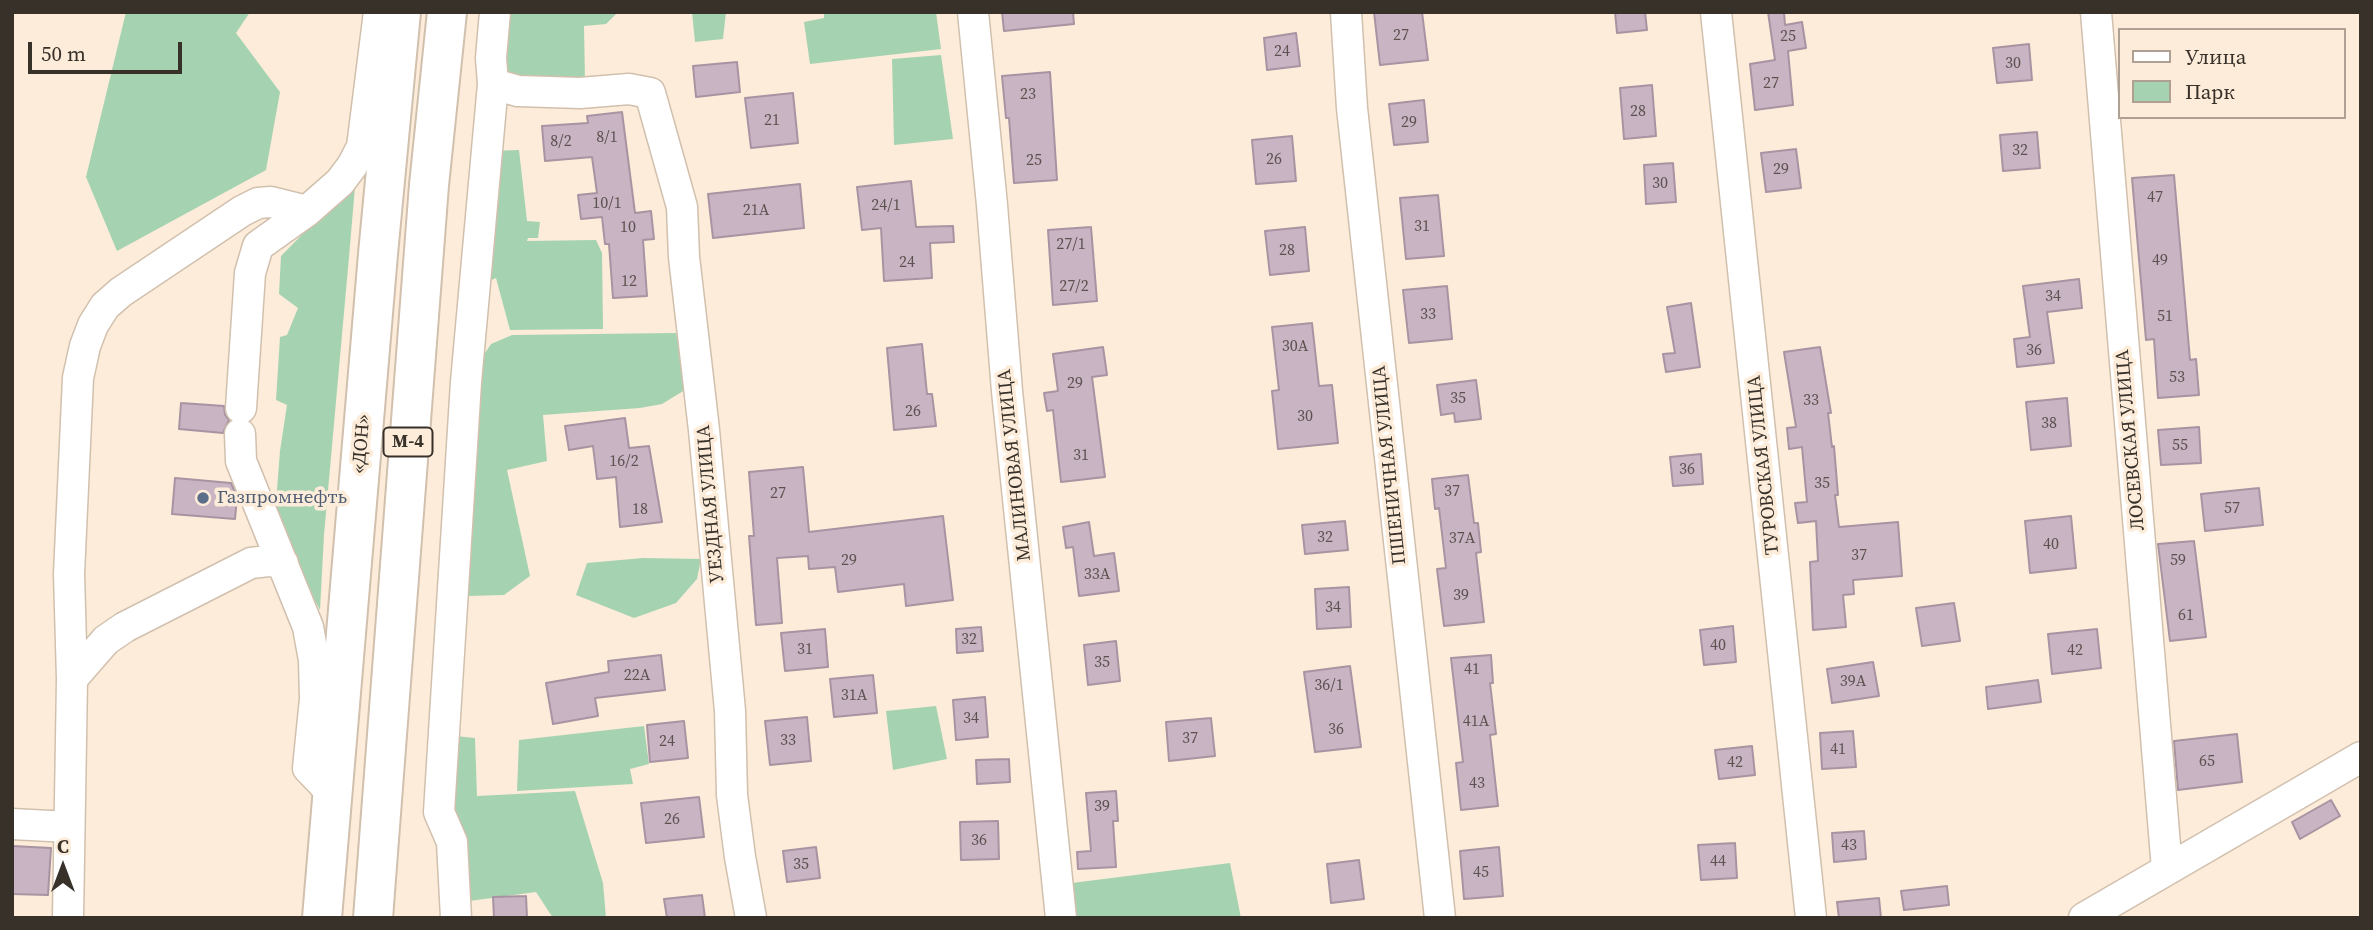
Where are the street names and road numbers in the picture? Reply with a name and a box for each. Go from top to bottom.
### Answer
street label: ЛОСЕВСКАЯ УЛИЦА [2112,348,2150,532]
street label: ПШЕНИЧНАЯ УЛИЦА [1368,364,1412,566]
street label: МАЛИНОВАЯ УЛИЦА [994,368,1036,562]
street label: ТУРОВСКАЯ УЛИЦА [1743,374,1785,556]
street label: «ДОН» [348,414,376,474]
street label: УЕЗДНАЯ УЛИЦА [693,424,729,584]
road number: М-4 [384,428,432,457]

